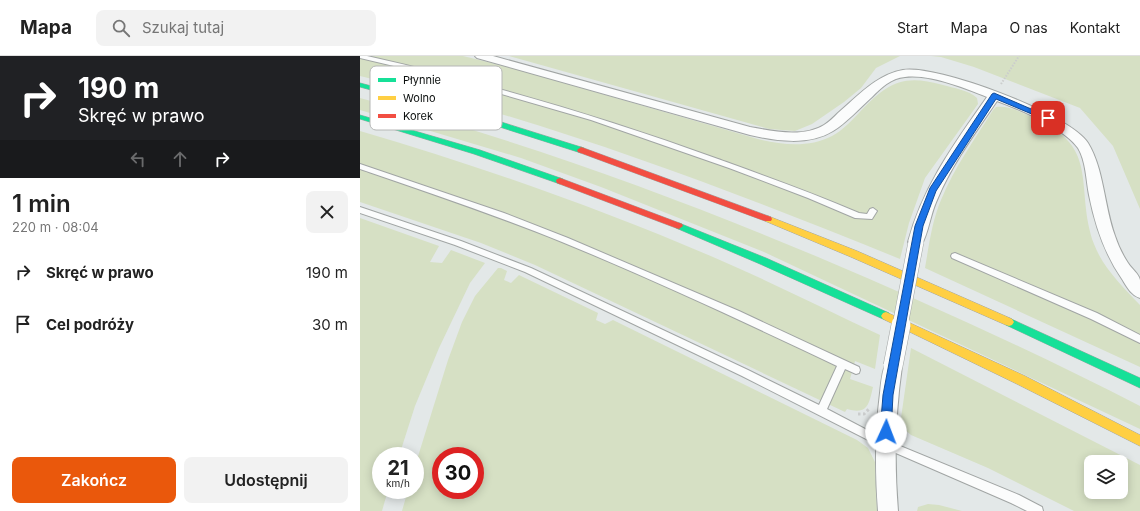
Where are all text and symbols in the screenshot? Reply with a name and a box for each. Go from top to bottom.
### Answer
search box [96,10,376,46]
text: Mapa [20,16,72,39]
icon: search [110,17,132,39]
text: Szukaj tutaj [142,18,224,37]
text: Start [897,19,928,36]
text: Mapa [950,19,988,36]
text: O nas [1010,19,1048,36]
text: Kontakt [1070,19,1120,36]
legend [370,66,502,130]
text: 190 m [78,71,159,105]
icon: right [12,72,64,124]
text: Płynnie [403,73,441,87]
text: Wolno [403,91,436,105]
pin [1031,101,1065,135]
text: Skręć w prawo [78,105,205,126]
icon: arrive [1037,107,1059,129]
text: Korek [403,109,433,123]
icon: left [127,148,149,170]
icon: ahead [169,148,191,170]
icon: right [211,148,233,170]
text: 1 min [12,189,71,218]
button: close [306,191,348,233]
text: 220 m · 08:04 [12,219,99,235]
icon: right [12,261,34,283]
text: Skręć w prawo [46,263,154,282]
text: 190 m [306,263,348,282]
icon: arrive [12,313,34,335]
text: Cel podróży [46,315,134,334]
text: 30 m [312,315,348,334]
position arrow [865,411,907,453]
speed limit sign: 30 [432,447,484,499]
map controls [1084,455,1128,499]
button: layers [1084,455,1128,499]
text: 21 [387,456,409,480]
button: Zakończ [12,457,176,503]
button: Udostępnij [184,457,348,503]
text: km/h [386,477,410,489]

